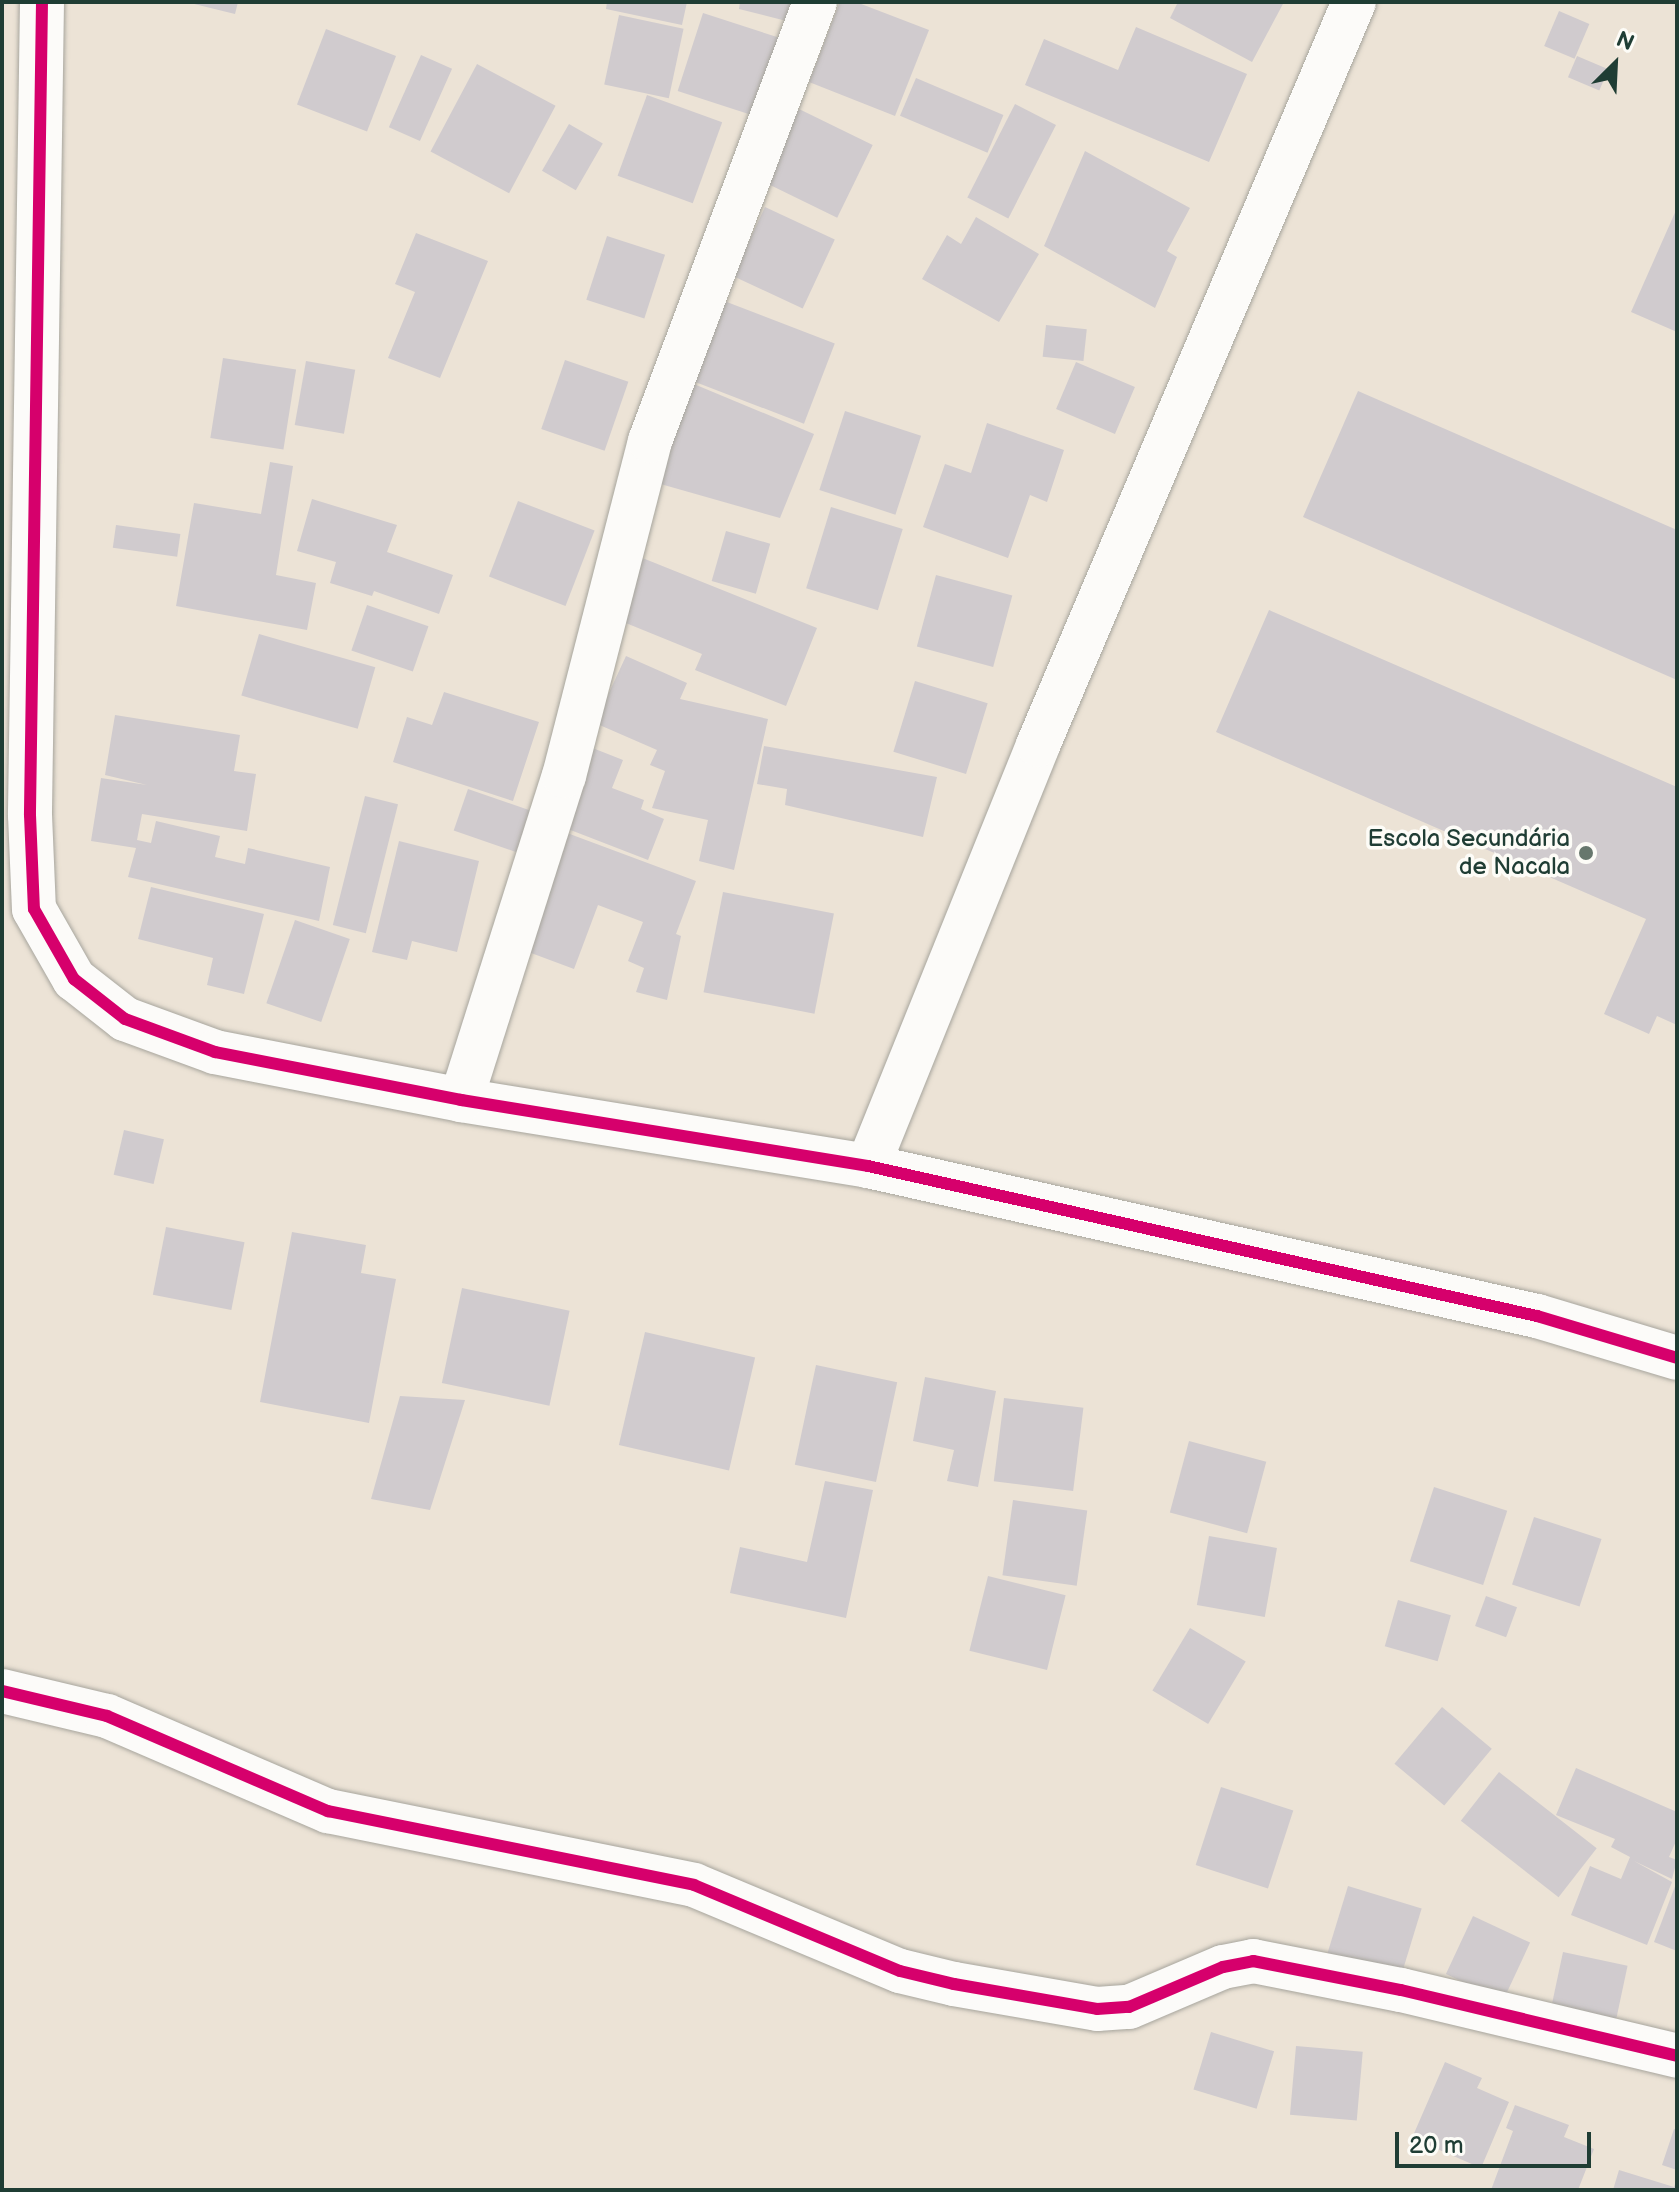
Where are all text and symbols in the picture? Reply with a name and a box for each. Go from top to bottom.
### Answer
north arrow [1575,24,1655,104]
text: N [1612,26,1638,57]
place label: Escola Secundária de Nacala [1367,825,1570,881]
marker: Escola Secundária de Nacala [1577,844,1595,862]
scale bar [1399,2116,1595,2166]
text: 20 m [1409,2131,1464,2160]

